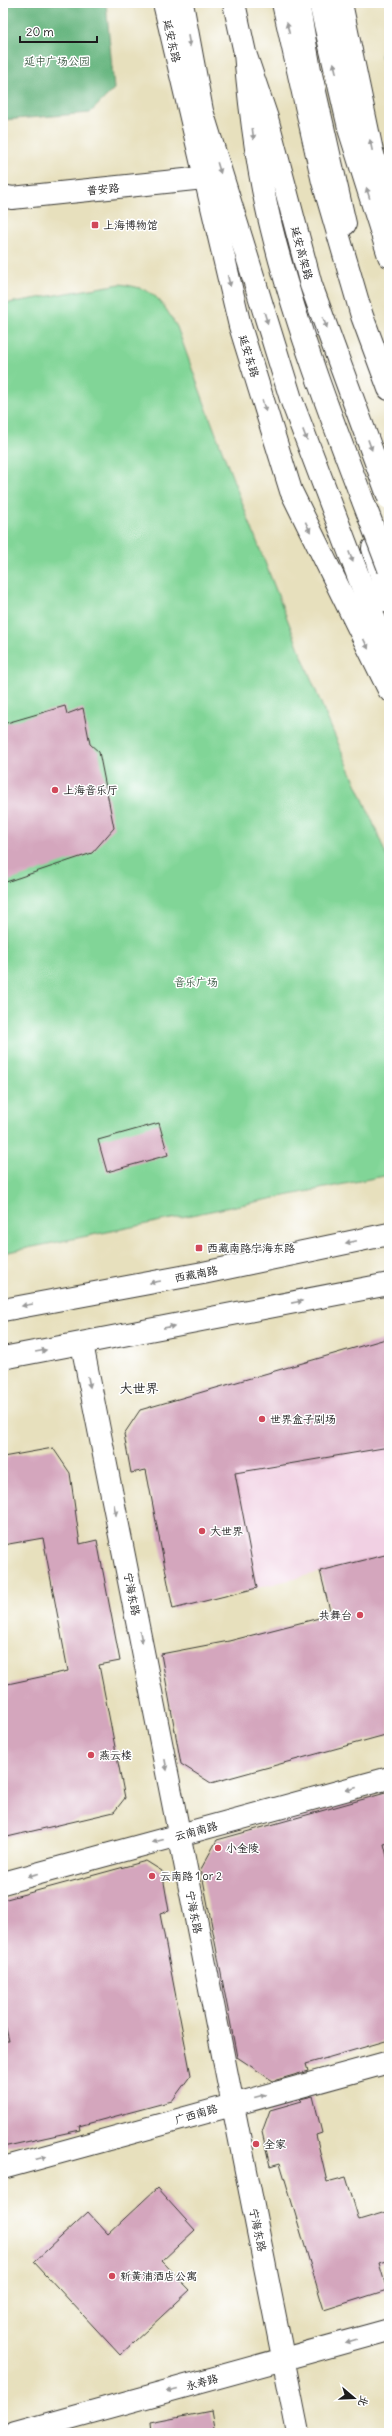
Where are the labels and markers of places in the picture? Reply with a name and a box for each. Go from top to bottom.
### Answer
place label: 上海博物馆 [103,218,158,232]
marker: 上海博物馆 [90,220,100,230]
place label: 上海音乐厅 [63,783,118,797]
marker: 上海音乐厅 [50,785,60,795]
place label: 西藏南路宁海东路 [207,1241,295,1255]
marker: 西藏南路宁海东路 [194,1243,204,1253]
place label: 世界盒子剧场 [270,1412,336,1426]
marker: 世界盒子剧场 [257,1414,267,1424]
place label: 大世界 [210,1524,243,1538]
marker: 大世界 [197,1526,207,1536]
place label: 共舞台 [319,1608,352,1622]
marker: 共舞台 [355,1610,365,1620]
place label: 燕云楼 [99,1748,132,1762]
marker: 燕云楼 [86,1750,96,1760]
place label: 小金陵 [226,1841,259,1855]
marker: 小金陵 [213,1843,223,1853]
place label: 云南路 1 or 2 [160,1869,222,1883]
marker: 云南路 1 or 2 [147,1871,157,1881]
place label: 全家 [264,2137,286,2151]
marker: 全家 [251,2139,261,2149]
place label: 新黄浦酒店公寓 [120,2269,197,2283]
marker: 新黄浦酒店公寓 [107,2271,117,2281]

